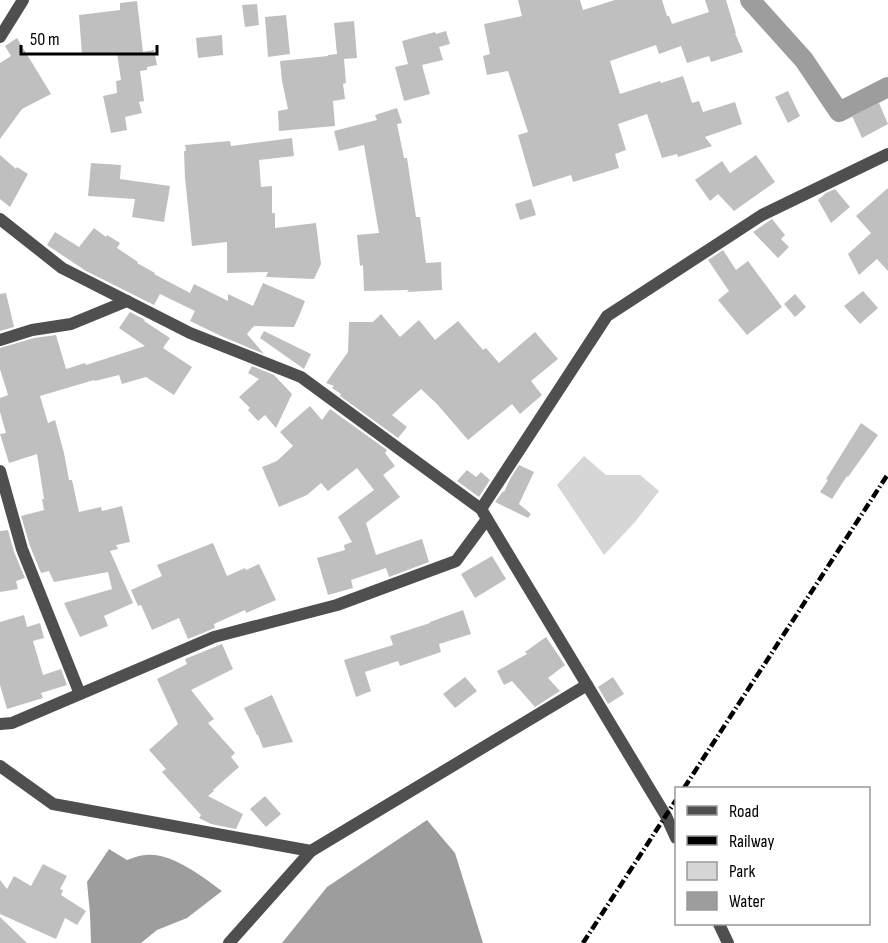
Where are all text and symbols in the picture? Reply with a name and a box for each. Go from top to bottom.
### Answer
scale bar [21,18,158,56]
text: 50 m [30,29,60,50]
legend [675,787,870,925]
text: Road [729,801,759,822]
text: Railway [729,831,774,852]
text: Park [729,861,755,882]
text: Water [729,891,765,912]

